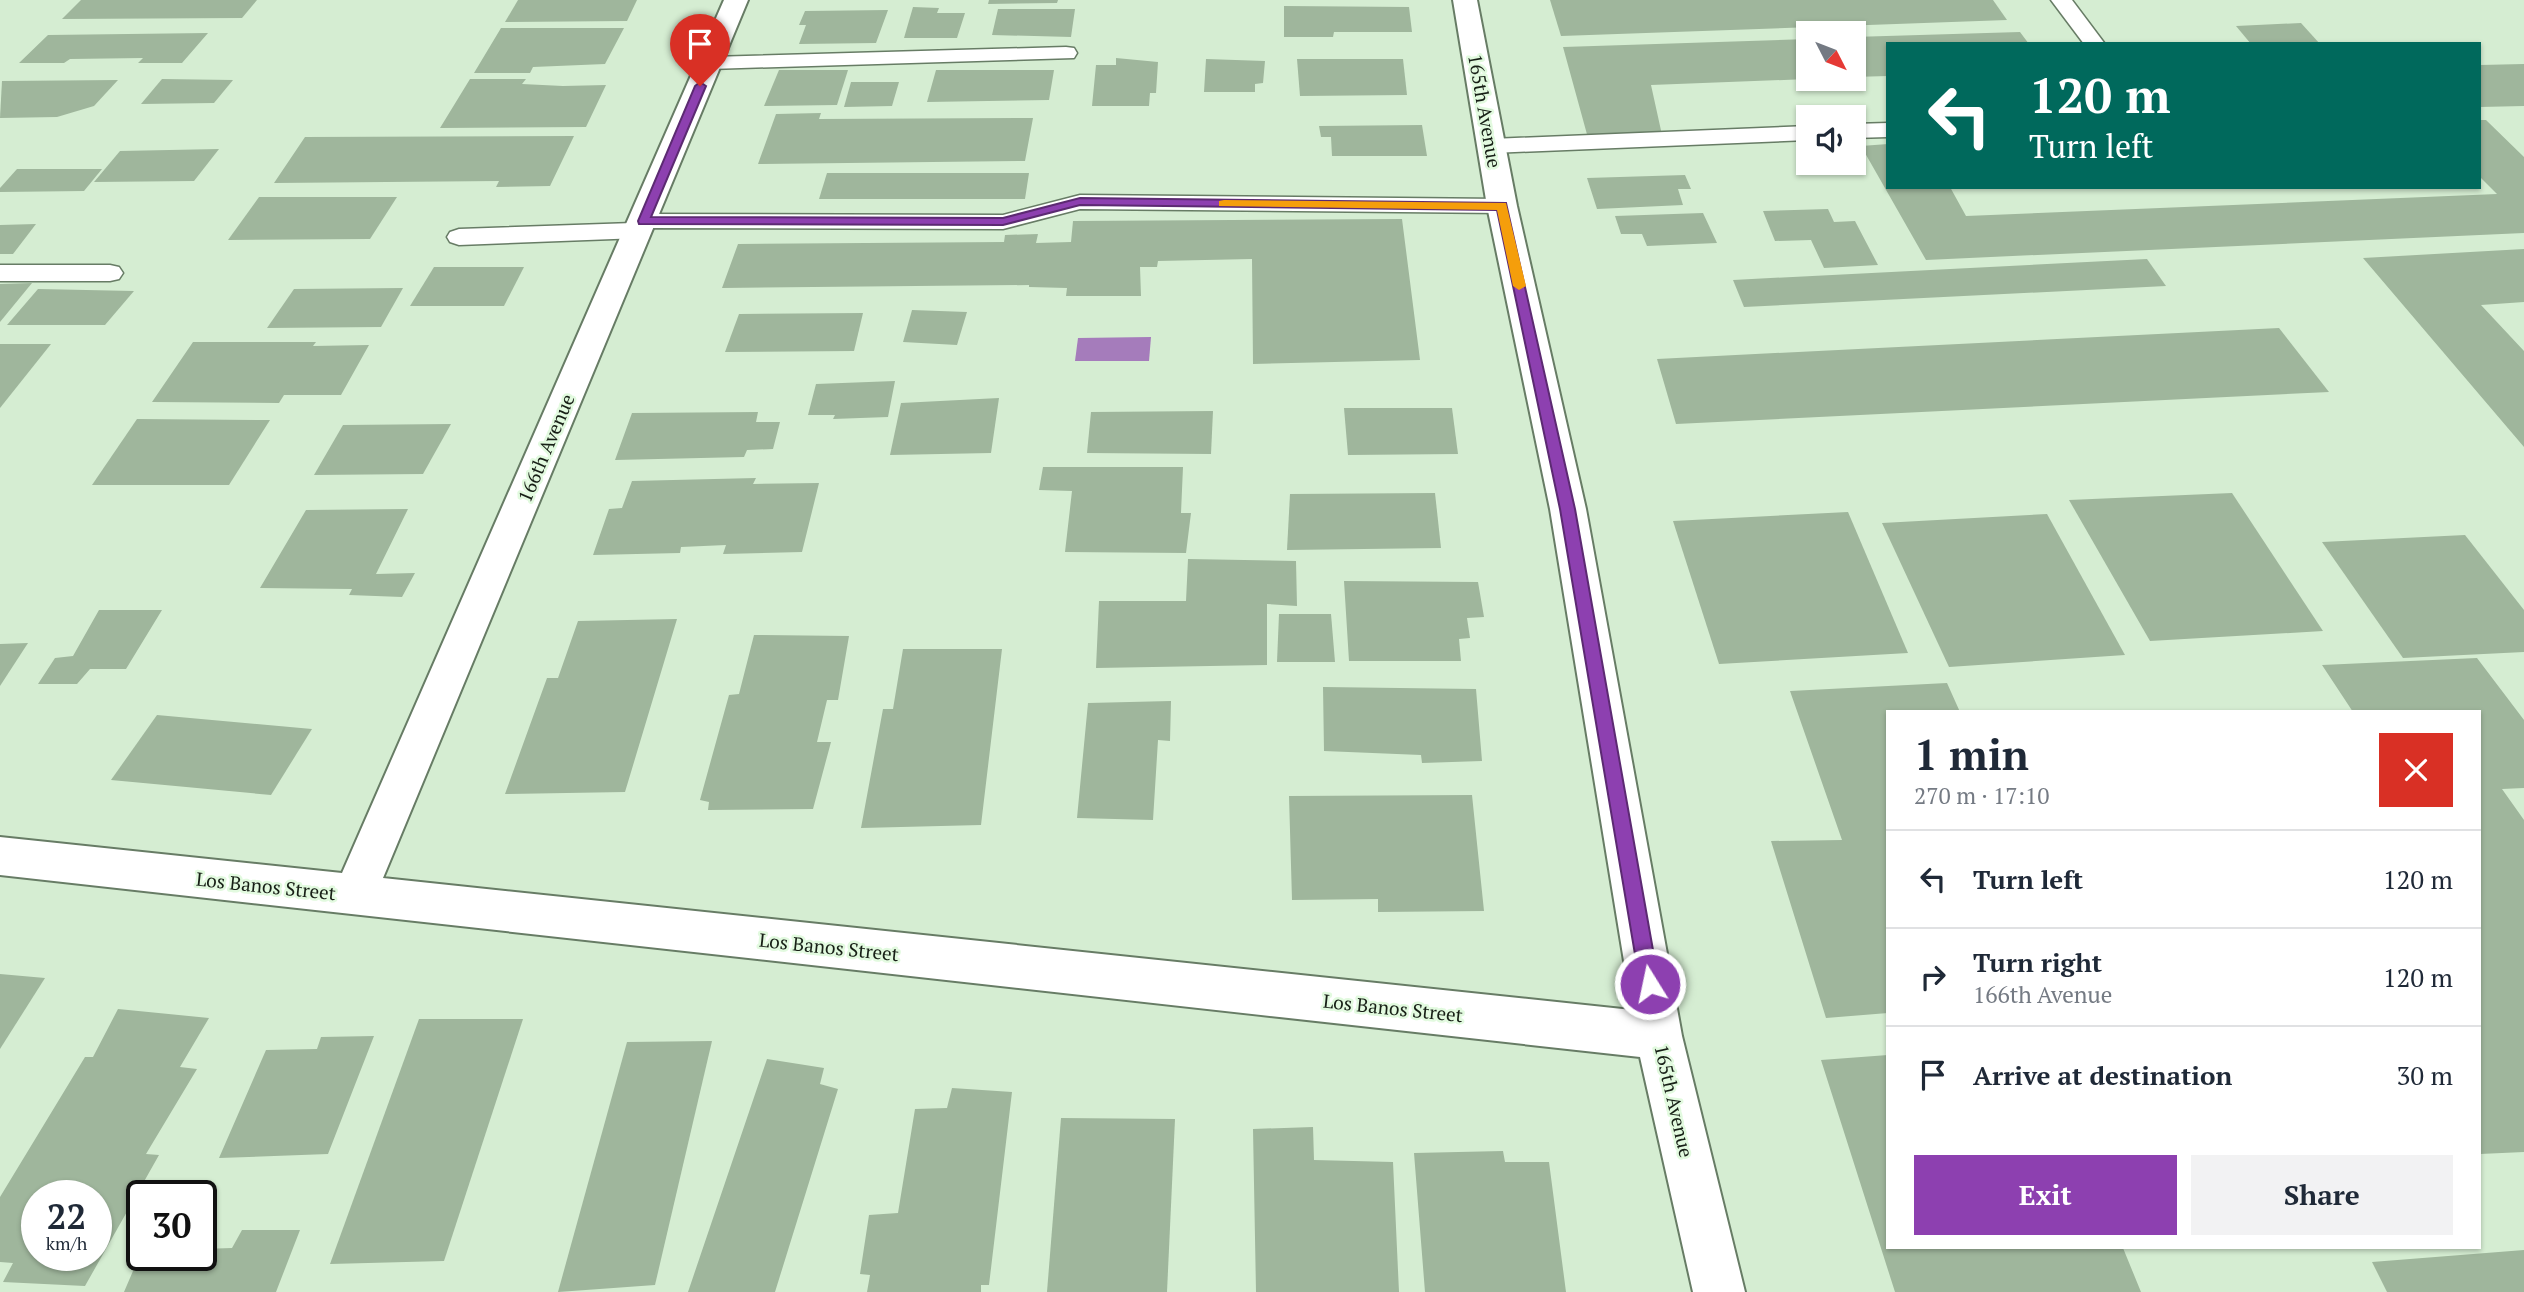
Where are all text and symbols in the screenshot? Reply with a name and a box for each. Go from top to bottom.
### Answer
pin [670,14,730,86]
north arrow [1796,21,1866,91]
map controls [1796,21,1866,175]
icon: arrive [681,25,719,63]
street label: 165th Avenue [1463,52,1508,170]
text: 120 m [2029,62,2171,127]
icon: left [1914,70,2005,161]
button: sound [1796,105,1866,175]
text: Turn left [2029,125,2153,167]
street label: 166th Avenue [512,390,580,506]
text: 1 min [1914,726,2029,782]
button: close [2379,733,2453,807]
text: 270 m · 17:10 [1914,780,2049,811]
icon: left [1914,860,1952,898]
text: Turn left [1973,862,2083,896]
text: 120 m [2383,862,2453,896]
street label: Los Banos Street [195,866,337,905]
street label: Los Banos Street [758,927,900,966]
text: Turn right [1973,945,2102,979]
position arrow [1613,947,1687,1021]
icon: right [1914,958,1952,996]
text: 120 m [2383,960,2453,994]
text: 166th Avenue [1973,979,2112,1010]
street label: Los Banos Street [1322,988,1464,1027]
street label: 165th Avenue [1649,1042,1700,1160]
icon: arrive [1914,1056,1952,1094]
text: Arrive at destination [1973,1058,2232,1092]
text: 30 m [2397,1058,2453,1092]
button: Exit [1914,1155,2177,1235]
button: Share [2191,1155,2453,1235]
speed limit sign: 30 [126,1180,217,1271]
text: 22 [47,1193,86,1239]
text: km/h [46,1231,87,1255]

